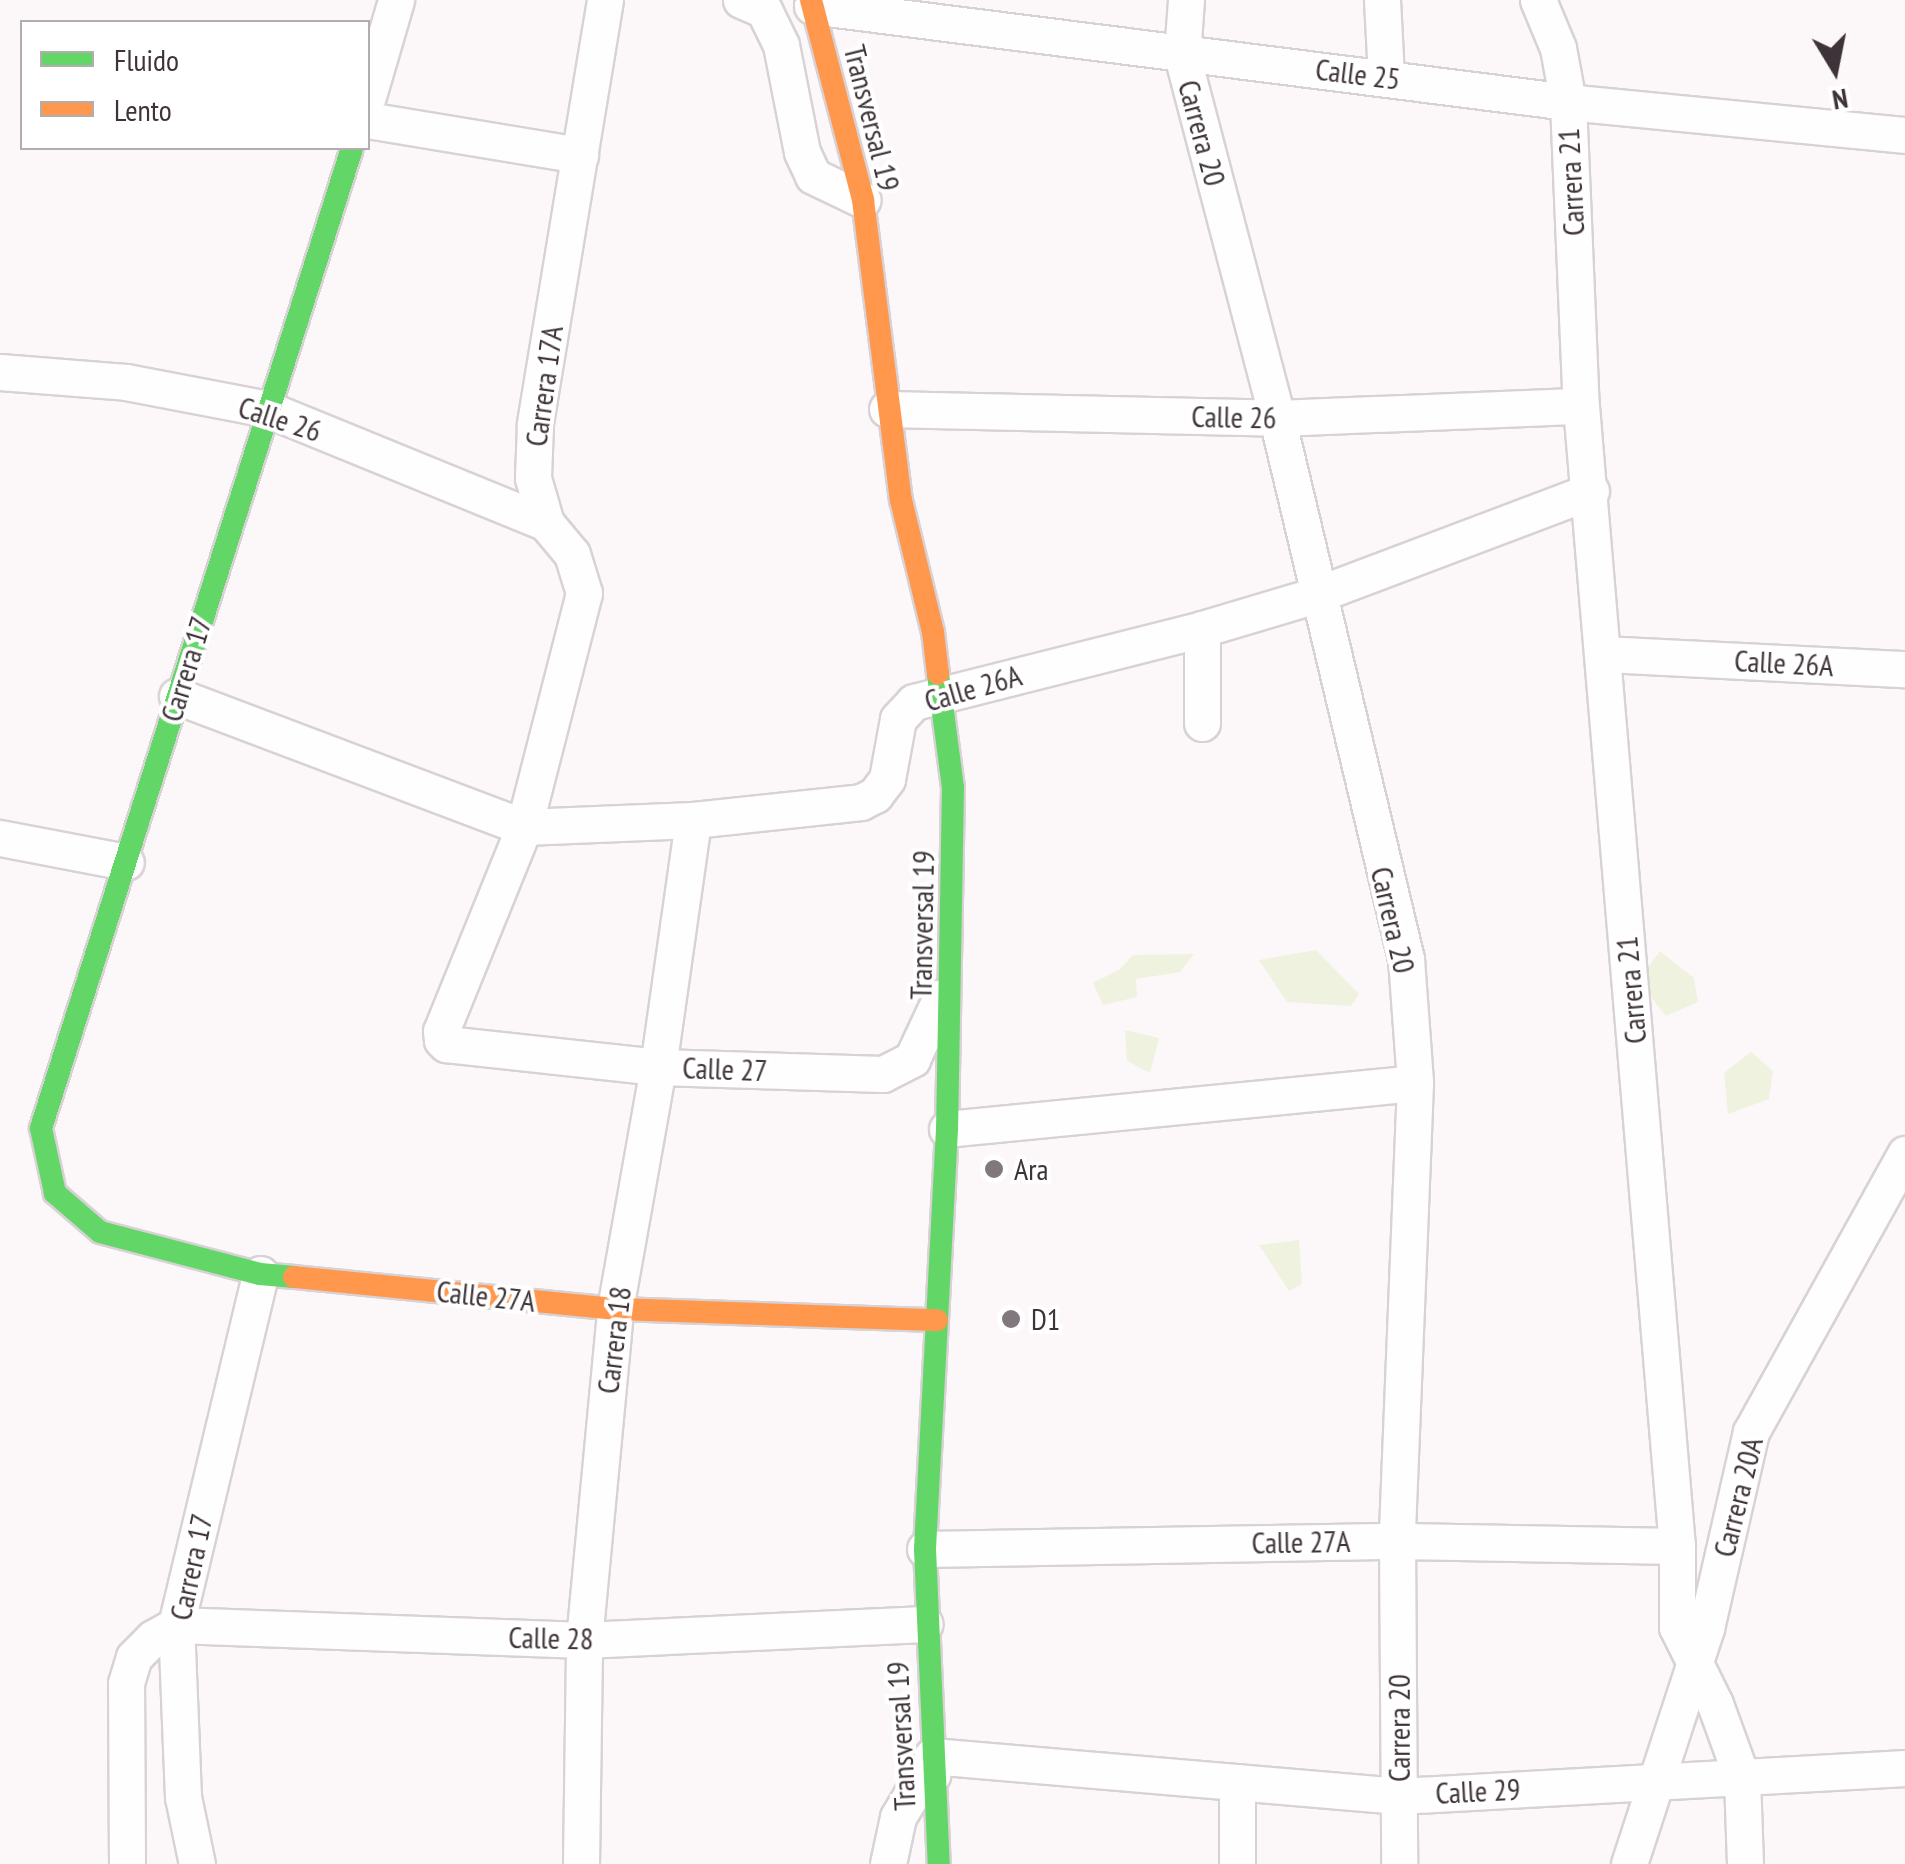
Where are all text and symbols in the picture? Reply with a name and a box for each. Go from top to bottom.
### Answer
legend [20,20,370,150]
north arrow [1785,20,1885,120]
text: Fluido [114,40,179,79]
street label: Transversal 19 [836,41,908,195]
street label: Calle 25 [1314,51,1402,97]
street label: Carrera 20 [1171,76,1233,190]
text: N [1830,81,1851,120]
text: Lento [114,90,172,129]
street label: Carrera 21 [1550,127,1592,237]
street label: Carrera 17A [518,323,570,449]
street label: Calle 26 [234,389,326,449]
street label: Calle 26 [1191,398,1277,436]
street label: Carrera 17 [153,612,219,726]
street label: Calle 26A [1733,642,1835,684]
street label: Calle 26A [920,657,1026,719]
street label: Transversal 19 [903,850,941,1000]
street label: Carrera 20 [1363,863,1423,977]
street label: Carrera 21 [1608,935,1654,1045]
street label: Calle 27 [682,1050,768,1088]
place label: Ara [1014,1151,1048,1187]
marker: Ara [983,1158,1005,1180]
street label: Calle 27A [435,1273,537,1319]
street label: Carrera 18 [590,1284,638,1396]
place label: D1 [1031,1301,1060,1337]
marker: D1 [1000,1308,1022,1330]
street label: Carrera 20A [1706,1433,1770,1561]
street label: Carrera 17 [162,1511,220,1623]
street label: Calle 27A [1251,1523,1351,1561]
street label: Calle 28 [508,1619,594,1657]
street label: Transversal 19 [879,1661,923,1811]
street label: Carrera 20 [1381,1674,1417,1782]
street label: Calle 29 [1435,1771,1521,1811]

